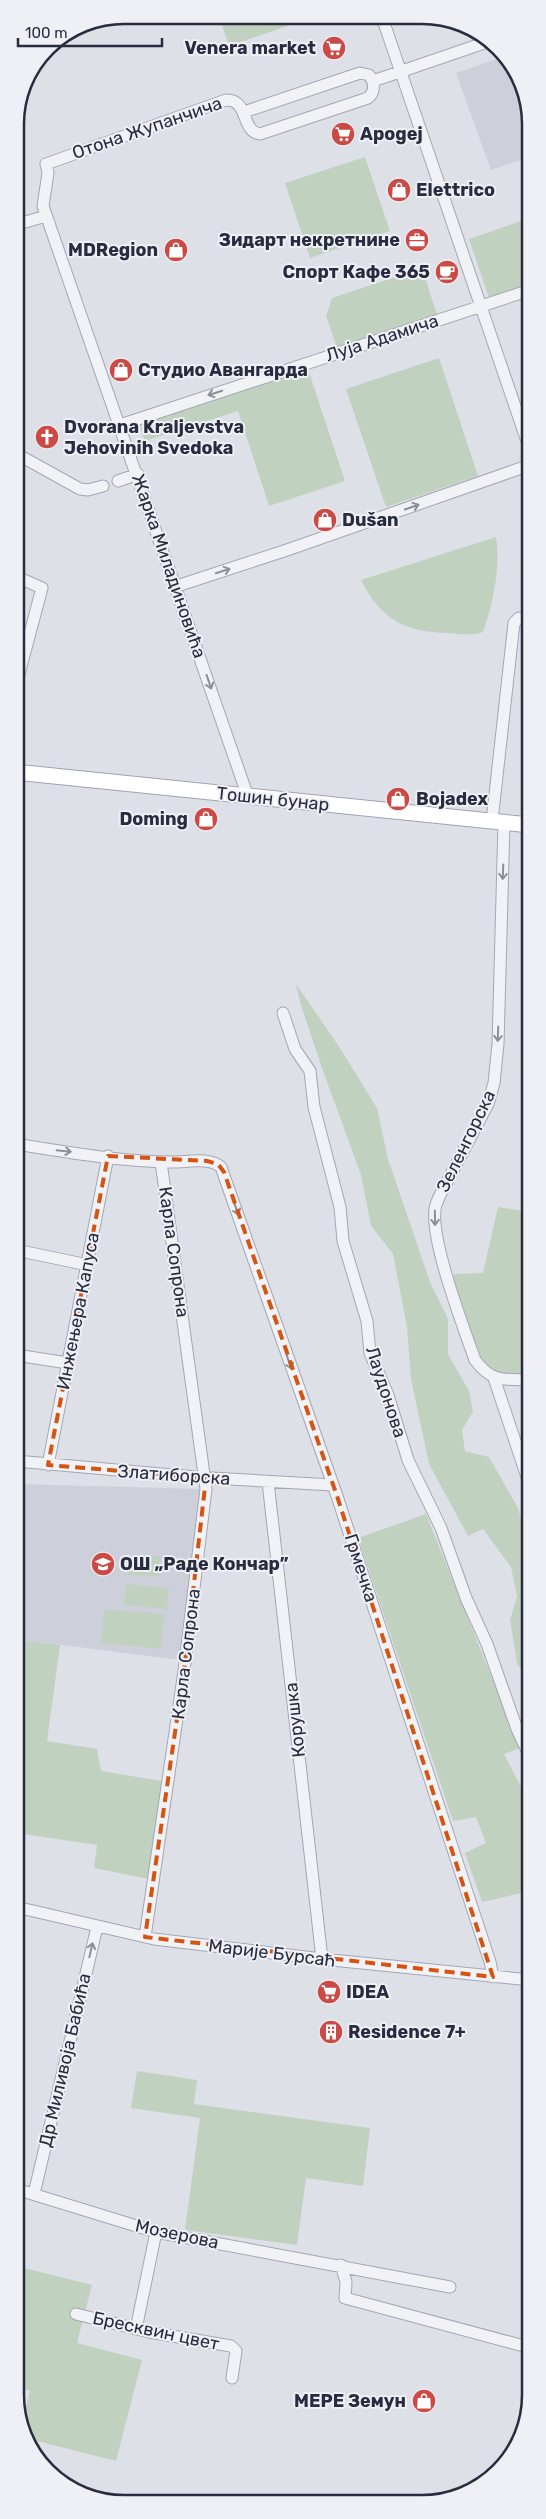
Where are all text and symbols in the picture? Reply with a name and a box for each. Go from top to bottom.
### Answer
scale bar [18,15,161,47]
text: 100 m [25,24,67,42]
supermarket icon: Venera market [321,35,347,61]
place label: Venera market [185,37,316,59]
street label: Отона Жупанчича [69,92,225,164]
supermarket icon: Apogej [330,121,356,147]
place label: Apogej [360,123,423,145]
shop icon: Elettrico [386,177,412,203]
place label: Elettrico [416,179,495,201]
office icon: Зидарт некретнине [404,227,430,253]
place label: Зидарт некретнине [219,229,400,251]
shop icon: MDRegion [163,237,189,263]
place label: MDRegion [68,239,158,261]
cafe icon: Спорт Кафе 365 [434,259,460,285]
place label: Спорт Кафе 365 [282,261,430,283]
street label: Луја Адамича [323,309,441,367]
shop icon: Студио Авангарда [108,357,134,383]
place label: Студио Авангарда [138,359,308,381]
one-way arrow [207,389,223,399]
place label: Dvorana Kraljevstva Jehovinih Svedoka [64,416,244,459]
church icon: Dvorana Kraljevstva Jehovinih Svedoka [34,424,60,450]
street label: Жарка Миладиновића [127,471,211,661]
one-way arrow [403,502,419,511]
shop icon: Dušan [312,507,338,533]
place label: Dušan [342,509,399,531]
one-way arrow [215,566,230,575]
one-way arrow [205,674,214,689]
street label: Тошин бунар [216,782,330,816]
shop icon: Bojadex [385,786,411,812]
place label: Bojadex [416,788,488,810]
shop icon: Doming [193,806,219,832]
place label: Doming [119,808,188,830]
one-way arrow [498,863,508,879]
one-way arrow [494,1026,503,1042]
street label: Зеленгорска [432,1086,500,1196]
one-way arrow [55,1146,71,1156]
street label: Карла Сопрона [154,1185,194,1319]
one-way arrow [232,1200,241,1216]
one-way arrow [430,1209,440,1225]
street label: Инжењера Капуса [52,1231,104,1391]
street label: Лаудонова [361,1343,411,1441]
one-way arrow [285,1354,295,1370]
street label: Златиборска [117,1460,231,1490]
street label: Грмечка [340,1531,382,1605]
school or university icon: ОШ „Раде Кончар” [90,1551,116,1577]
place label: ОШ „Раде Кончар” [120,1553,289,1575]
street label: Карла Сопрона [167,1587,205,1721]
street label: Корушка [280,1681,310,1759]
street label: Марије Бурсаћ [207,1934,337,1972]
one-way arrow [87,1943,96,1959]
street label: Др Миливоја Бабића [34,1971,96,2149]
supermarket icon: IDEA [316,1979,342,2005]
place label: IDEA [346,1981,389,2003]
building icon: Residence 7+ [318,2019,344,2045]
place label: Residence 7+ [348,2021,466,2043]
street label: Мозерова [133,2214,221,2254]
street label: Бресквин цвет [91,2307,221,2355]
shop icon: МЕРЕ Земун [411,2388,437,2414]
place label: МЕРЕ Земун [294,2390,406,2412]

